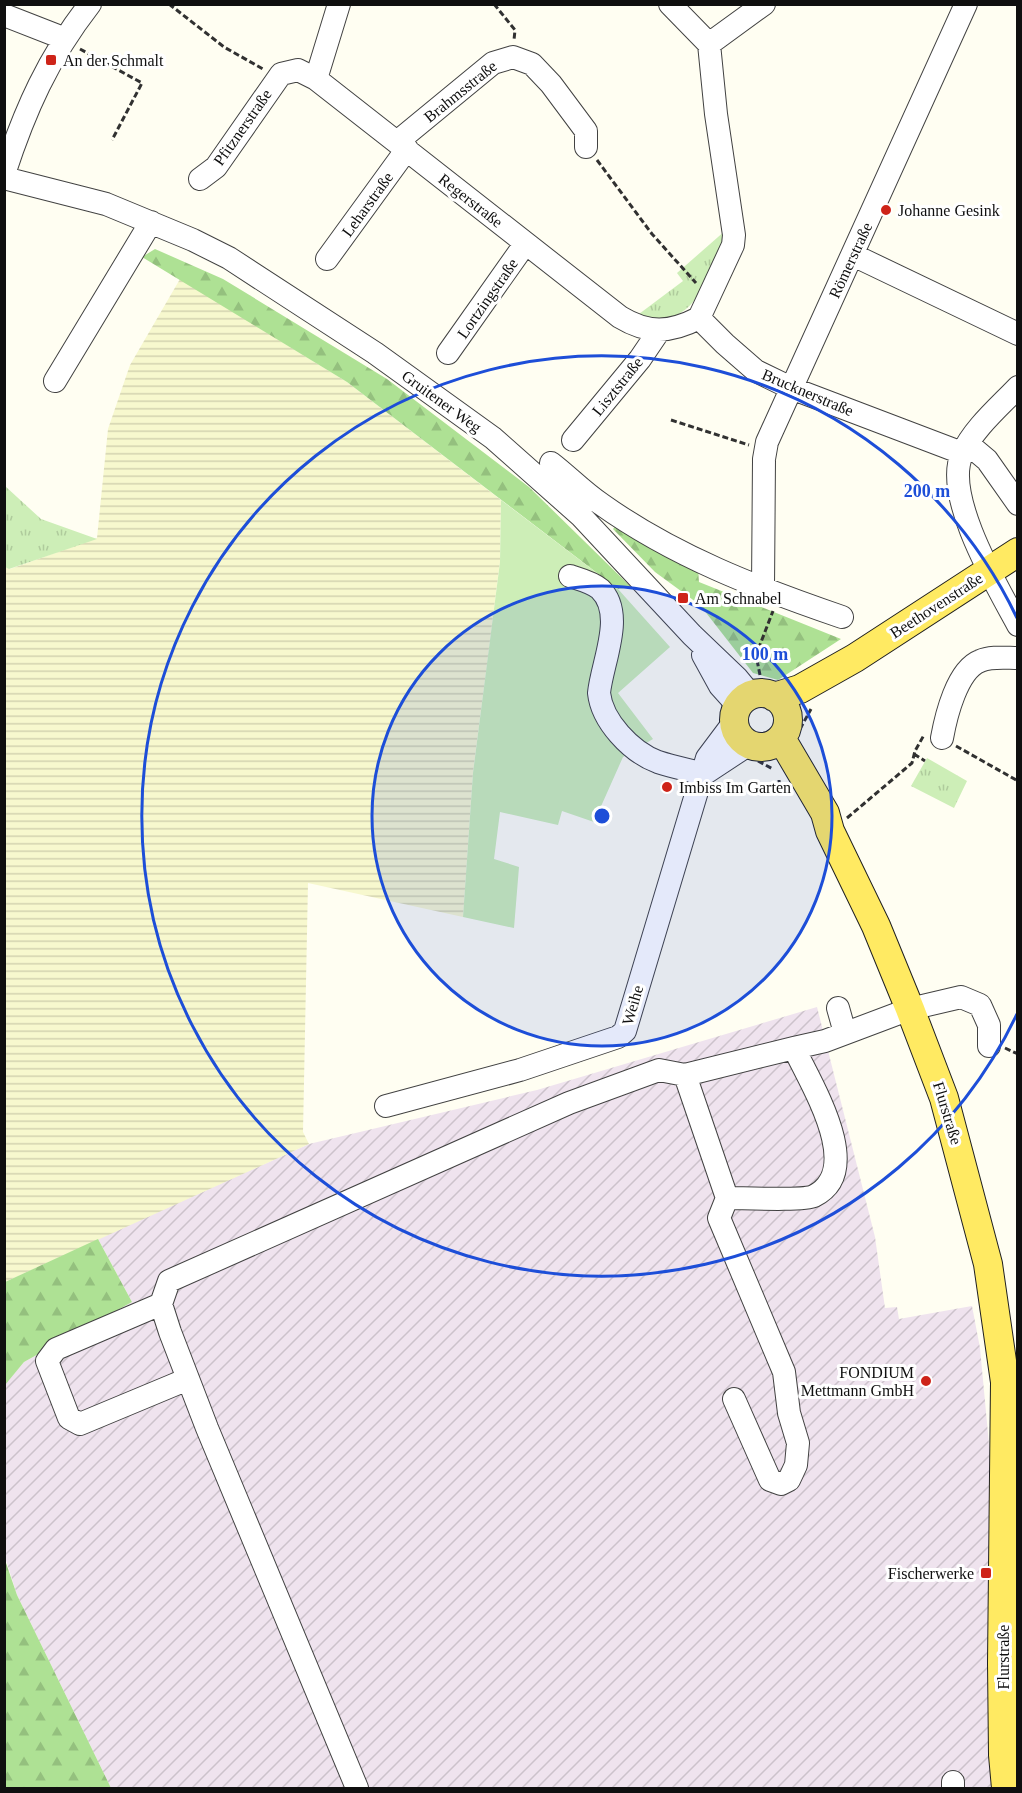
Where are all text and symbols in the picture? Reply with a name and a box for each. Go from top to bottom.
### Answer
place label: An der Schmalt [63,52,164,69]
marker: An der Schmalt [44,53,58,67]
street label: Brahmsstraße [421,57,500,126]
street label: Pfitznerstraße [210,86,275,169]
street label: Leharstraße [338,169,396,240]
street label: Regerstraße [435,170,506,231]
place label: Johanne Gesink [898,202,1000,219]
marker: Johanne Gesink [879,203,893,217]
street label: Römerstraße [825,220,875,301]
street label: Lortzingstraße [454,255,522,342]
street label: Lisztstraße [589,354,646,419]
street label: Brucknerstraße [760,366,856,419]
street label: Gruitener Weg [398,367,485,437]
text: 200 m [904,481,950,501]
street label: Beethovenstraße [887,569,986,642]
place label: Am Schnabel [695,590,782,607]
marker: Am Schnabel [676,591,690,605]
text: 100 m [742,644,788,664]
place label: Imbiss Im Garten [679,779,791,796]
marker: Imbiss Im Garten [660,780,674,794]
centre of rings [592,806,612,826]
street label: Weihe [619,983,646,1027]
street label: Flurstraße [930,1080,965,1147]
place label: FONDIUM Mettmann GmbH [801,1364,914,1399]
marker: FONDIUM Mettmann GmbH [919,1374,933,1388]
place label: Fischerwerke [888,1565,974,1582]
marker: Fischerwerke [979,1566,993,1580]
street label: Flurstraße [995,1625,1012,1689]

